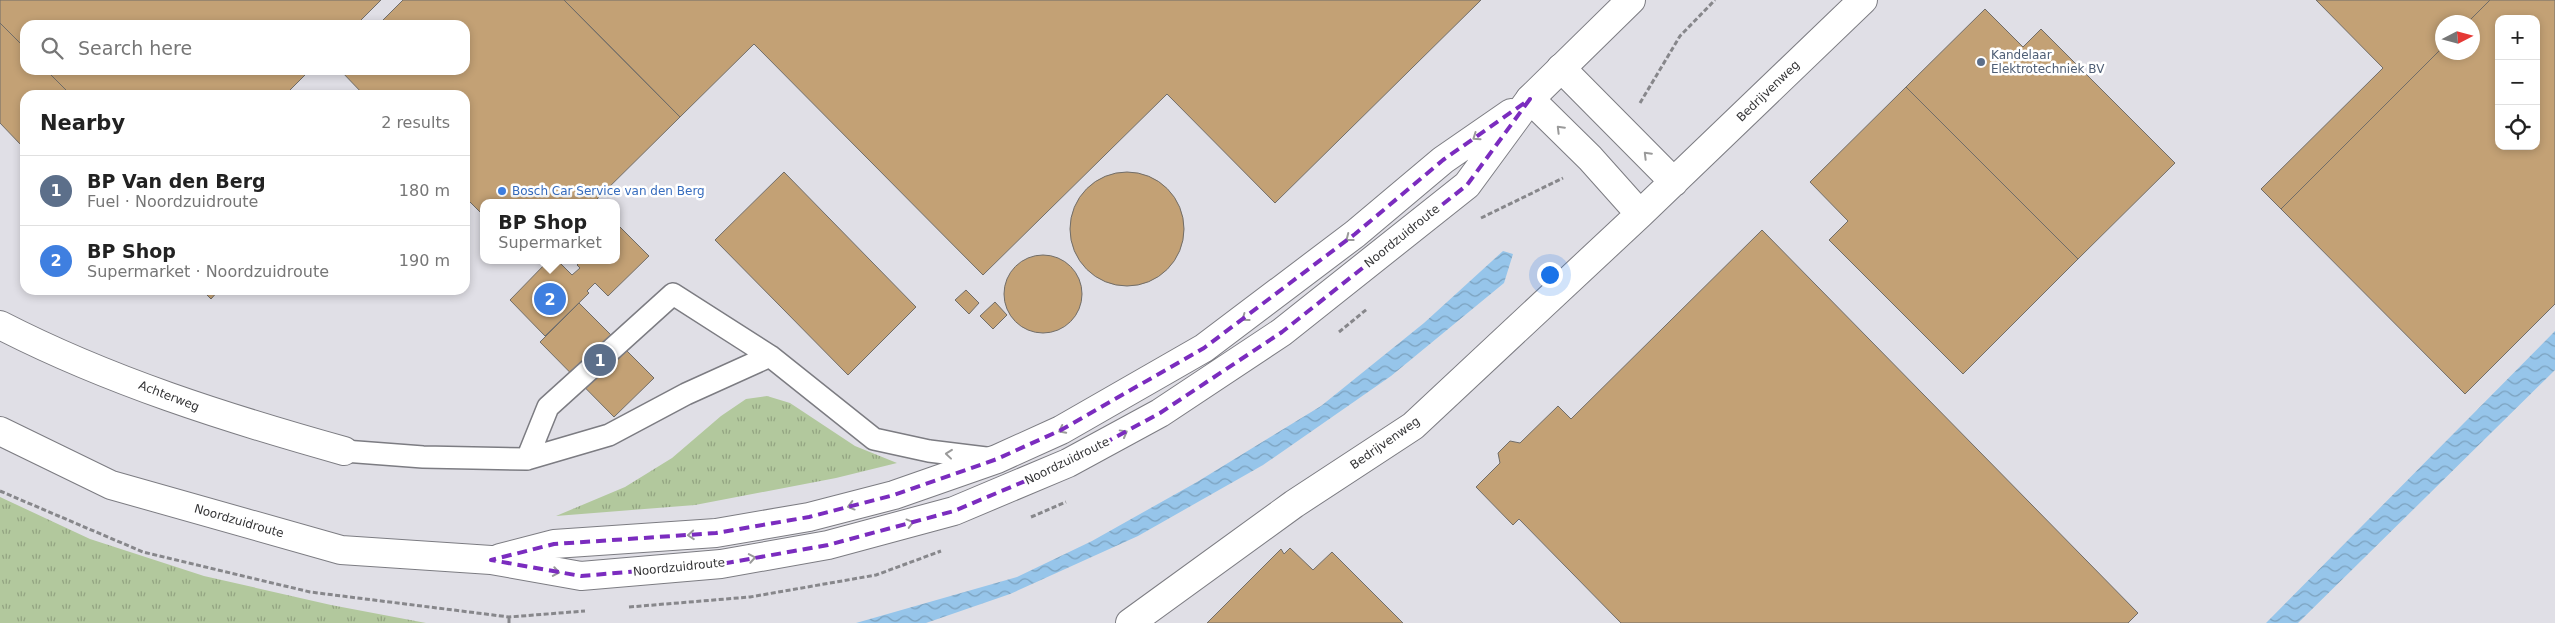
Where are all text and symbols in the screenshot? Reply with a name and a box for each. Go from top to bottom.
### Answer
north arrow [2435,15,2480,60]
map controls [2495,15,2540,150]
button: + [2495,15,2540,60]
search box [20,20,470,75]
icon: search [38,34,66,62]
text: Search here [78,37,192,59]
place label: Kandelaar Elektrotechniek BV [1991,48,2105,76]
marker: Kandelaar Elektrotechniek BV [1975,56,1987,68]
street label: Bedrijvenweg [1734,58,1802,124]
button: − [2495,60,2540,105]
button: locate [2495,105,2540,150]
text: Nearby [40,111,125,135]
text: 2 results [381,113,450,132]
one-way arrow [1557,126,1566,135]
one-way arrow [1472,131,1482,140]
one-way arrow [1644,152,1653,161]
text: BP Van den Berg [87,170,266,192]
text: 1 [50,181,62,200]
text: 180 m [399,181,450,200]
place label: Bosch Car Service van den Berg [512,184,705,198]
marker: Bosch Car Service van den Berg [496,185,508,197]
text: Fuel · Noordzuidroute [87,192,258,211]
popup [480,199,620,264]
street label: Noordzuidroute [1362,201,1442,271]
text: BP Shop [498,211,587,233]
text: Supermarket [498,233,602,252]
one-way arrow [1346,233,1355,241]
text: BP Shop [87,240,176,262]
text: 2 [50,251,62,270]
text: 190 m [399,251,450,270]
text: Supermarket · Noordzuidroute [87,262,329,281]
your location [1537,262,1563,288]
pin: 2 [534,280,566,318]
one-way arrow [1241,312,1251,321]
pin: 1 [584,341,616,379]
street label: Achterweg [137,378,201,414]
street label: Bedrijvenweg [1348,414,1422,472]
one-way arrow [1058,424,1067,434]
one-way arrow [1119,429,1128,439]
street label: Noordzuidroute [1022,434,1112,488]
one-way arrow [944,449,952,460]
one-way arrow [847,500,855,511]
street label: Noordzuidroute [193,502,285,540]
one-way arrow [906,518,915,529]
one-way arrow [687,529,695,540]
one-way arrow [748,554,756,564]
street label: Noordzuidroute [632,555,726,579]
one-way arrow [552,566,560,577]

